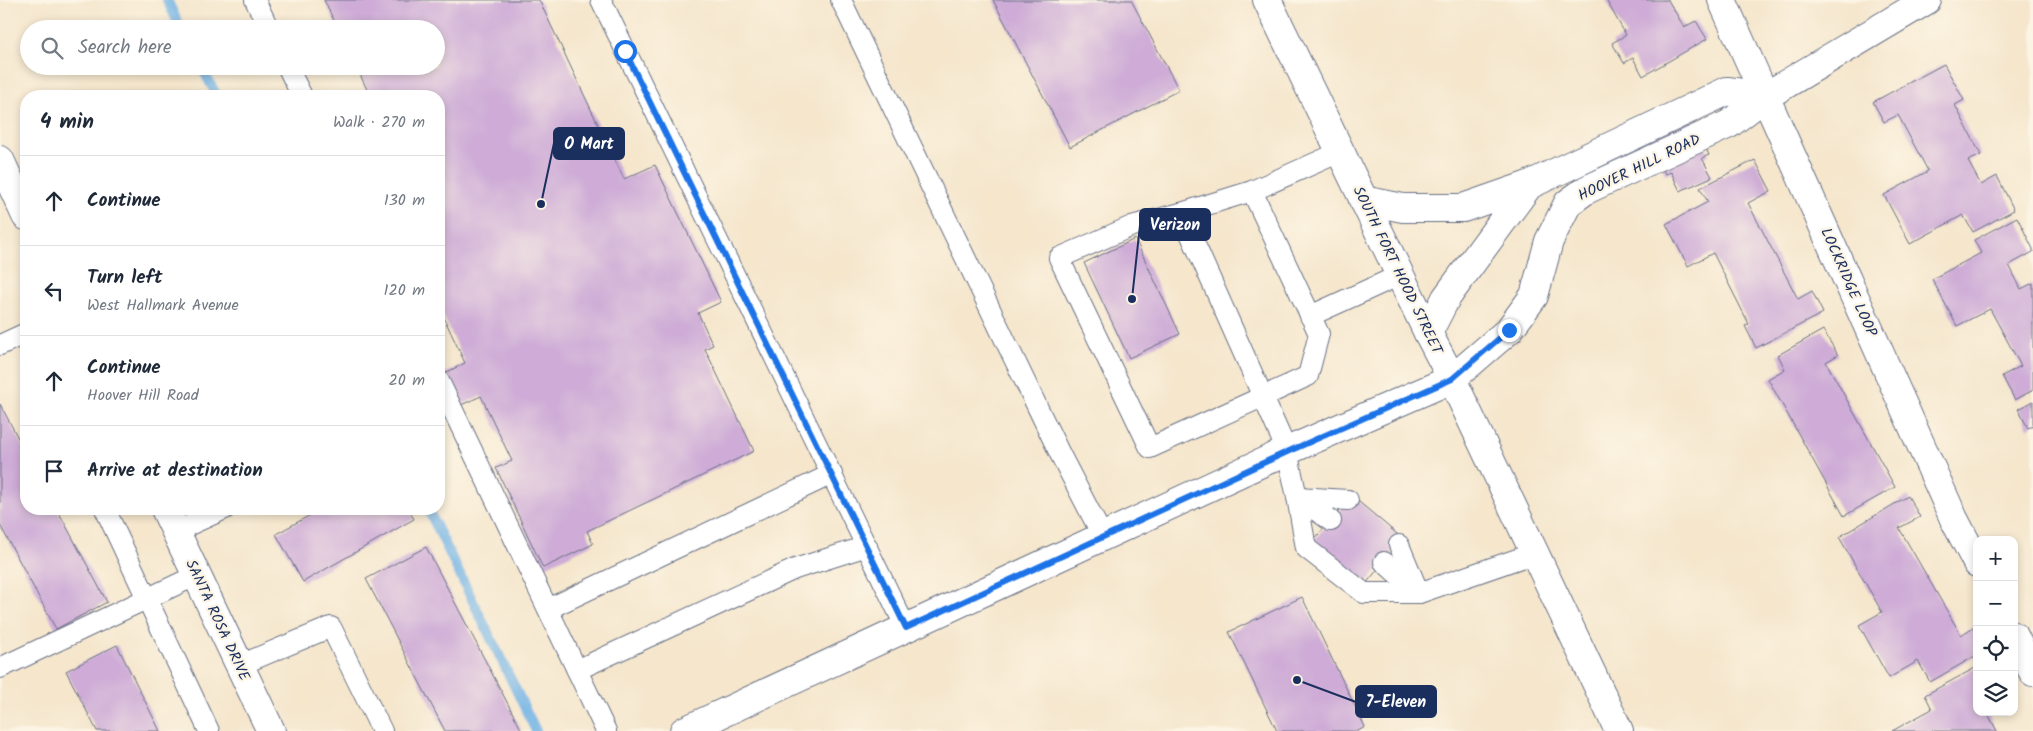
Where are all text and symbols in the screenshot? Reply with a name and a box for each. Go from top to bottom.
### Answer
search box [20,20,445,75]
text: Search here [78,33,172,63]
icon: search [38,34,66,62]
route start [614,40,637,63]
text: 4 min [40,106,94,139]
text: Walk · 270 m [333,110,425,135]
callout: O Mart [554,128,624,159]
street label: HOOVER HILL ROAD [1574,128,1705,208]
text: O Mart [564,132,614,157]
street label: SOUTH FORT HOOD STREET [1346,182,1449,360]
text: Continue [87,186,160,216]
icon: ahead [40,187,68,215]
text: 130 m [384,188,425,213]
callout: Verizon [1140,209,1210,240]
text: Verizon [1150,213,1200,238]
street label: LOCKRIDGE LOOP [1813,224,1883,342]
text: Turn left [87,263,162,293]
icon: left [40,277,68,305]
text: 120 m [384,278,425,303]
text: West Hallmark Avenue [87,293,239,318]
route end [1498,319,1521,342]
text: Continue [87,353,160,383]
icon: ahead [40,367,68,395]
text: 20 m [389,368,425,393]
text: Hoover Hill Road [87,383,199,408]
text: Arrive at destination [87,456,263,486]
icon: arrive [40,457,68,485]
map controls [1973,536,2018,716]
button: + [1973,536,2018,581]
street label: SANTA ROSA DRIVE [178,556,256,686]
button: − [1973,581,2018,626]
button: locate [1973,626,2018,671]
button: layers [1973,671,2018,716]
callout: 7-Eleven [1356,686,1436,717]
text: 7-Eleven [1366,690,1426,715]

